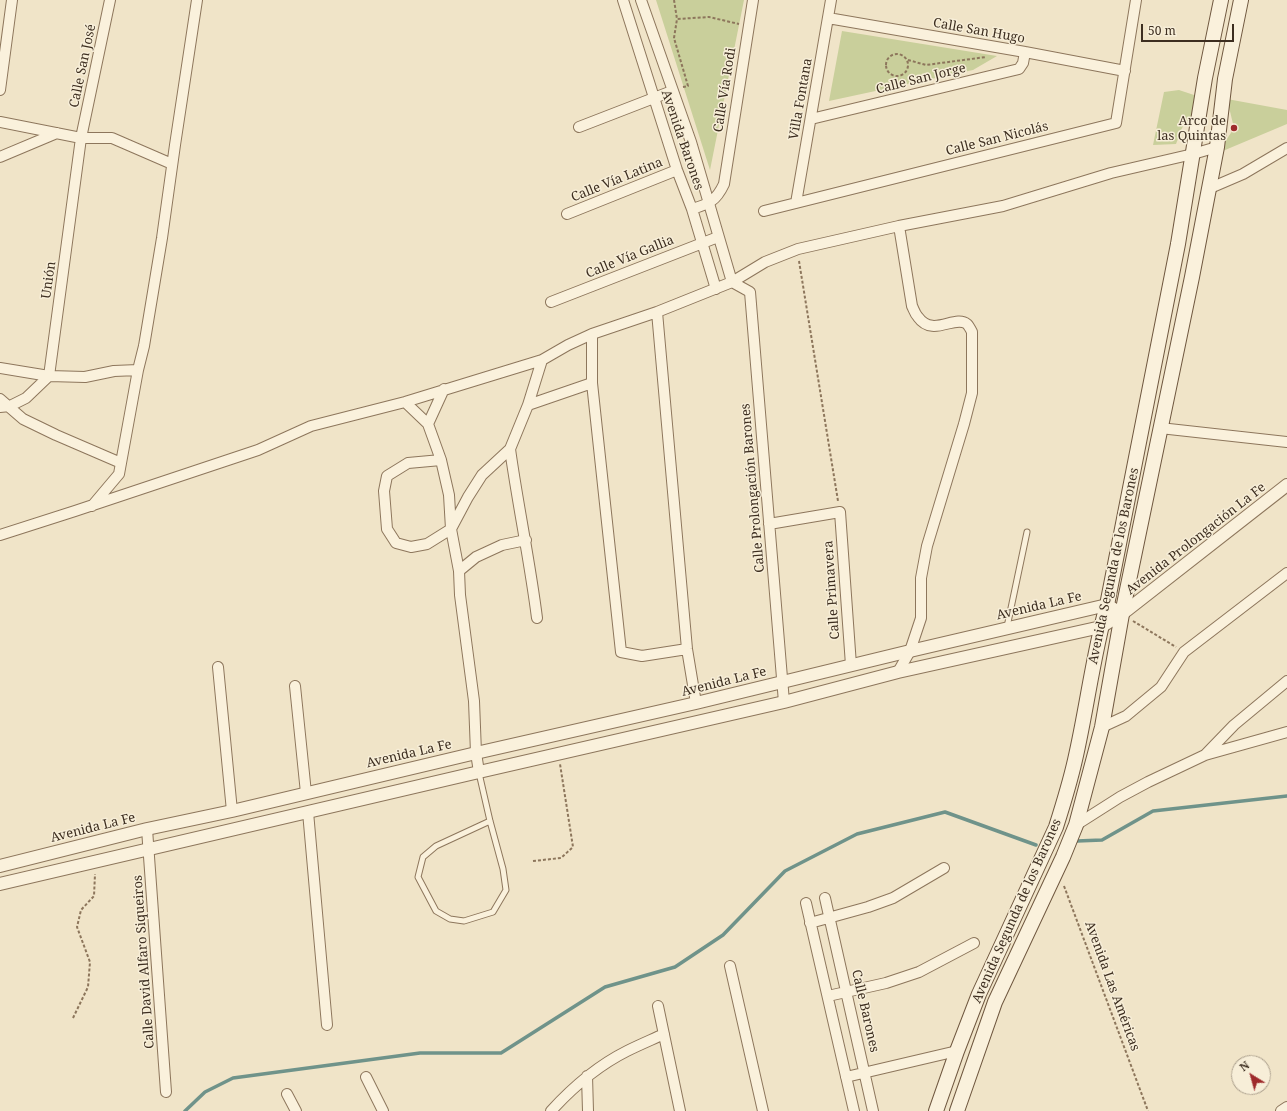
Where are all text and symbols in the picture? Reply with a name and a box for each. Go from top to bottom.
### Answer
street label: Calle San Hugo [932,15,1026,47]
scale bar [1143,16,1236,42]
text: 50 m [1148,22,1176,39]
street label: Calle San José [67,23,99,109]
street label: Calle Vía Rodi [711,47,739,133]
street label: Villa Fontana [786,57,816,141]
street label: Calle San Jorge [874,60,968,98]
street label: Avenida Barones [658,88,706,192]
place label: Arco de las Quintas [1157,113,1226,144]
street label: Calle San Nicolás [944,119,1050,159]
marker: Arco de las Quintas [1229,123,1239,133]
street label: Calle Vía Latina [569,155,665,205]
street label: Calle Vía Gallia [584,232,676,282]
street label: Unión [39,260,59,300]
street label: Calle Prolongación Barones [738,403,768,573]
street label: Avenida Segunda de los Barones [1086,466,1142,666]
street label: Avenida Prolongación La Fe [1123,480,1269,598]
street label: Calle Primavera [821,540,843,640]
street label: Avenida La Fe [995,589,1083,623]
street label: Avenida La Fe [680,664,768,700]
street label: Avenida La Fe [365,737,453,771]
street label: Avenida La Fe [49,810,137,846]
street label: Avenida Segunda de los Barones [969,816,1065,1006]
street label: Calle David Alfaro Siqueiros [130,875,158,1049]
street label: Avenida Las Américas [1081,919,1143,1053]
street label: Calle Barones [848,968,882,1054]
north arrow [1231,1055,1271,1095]
text: N [1236,1057,1252,1074]

